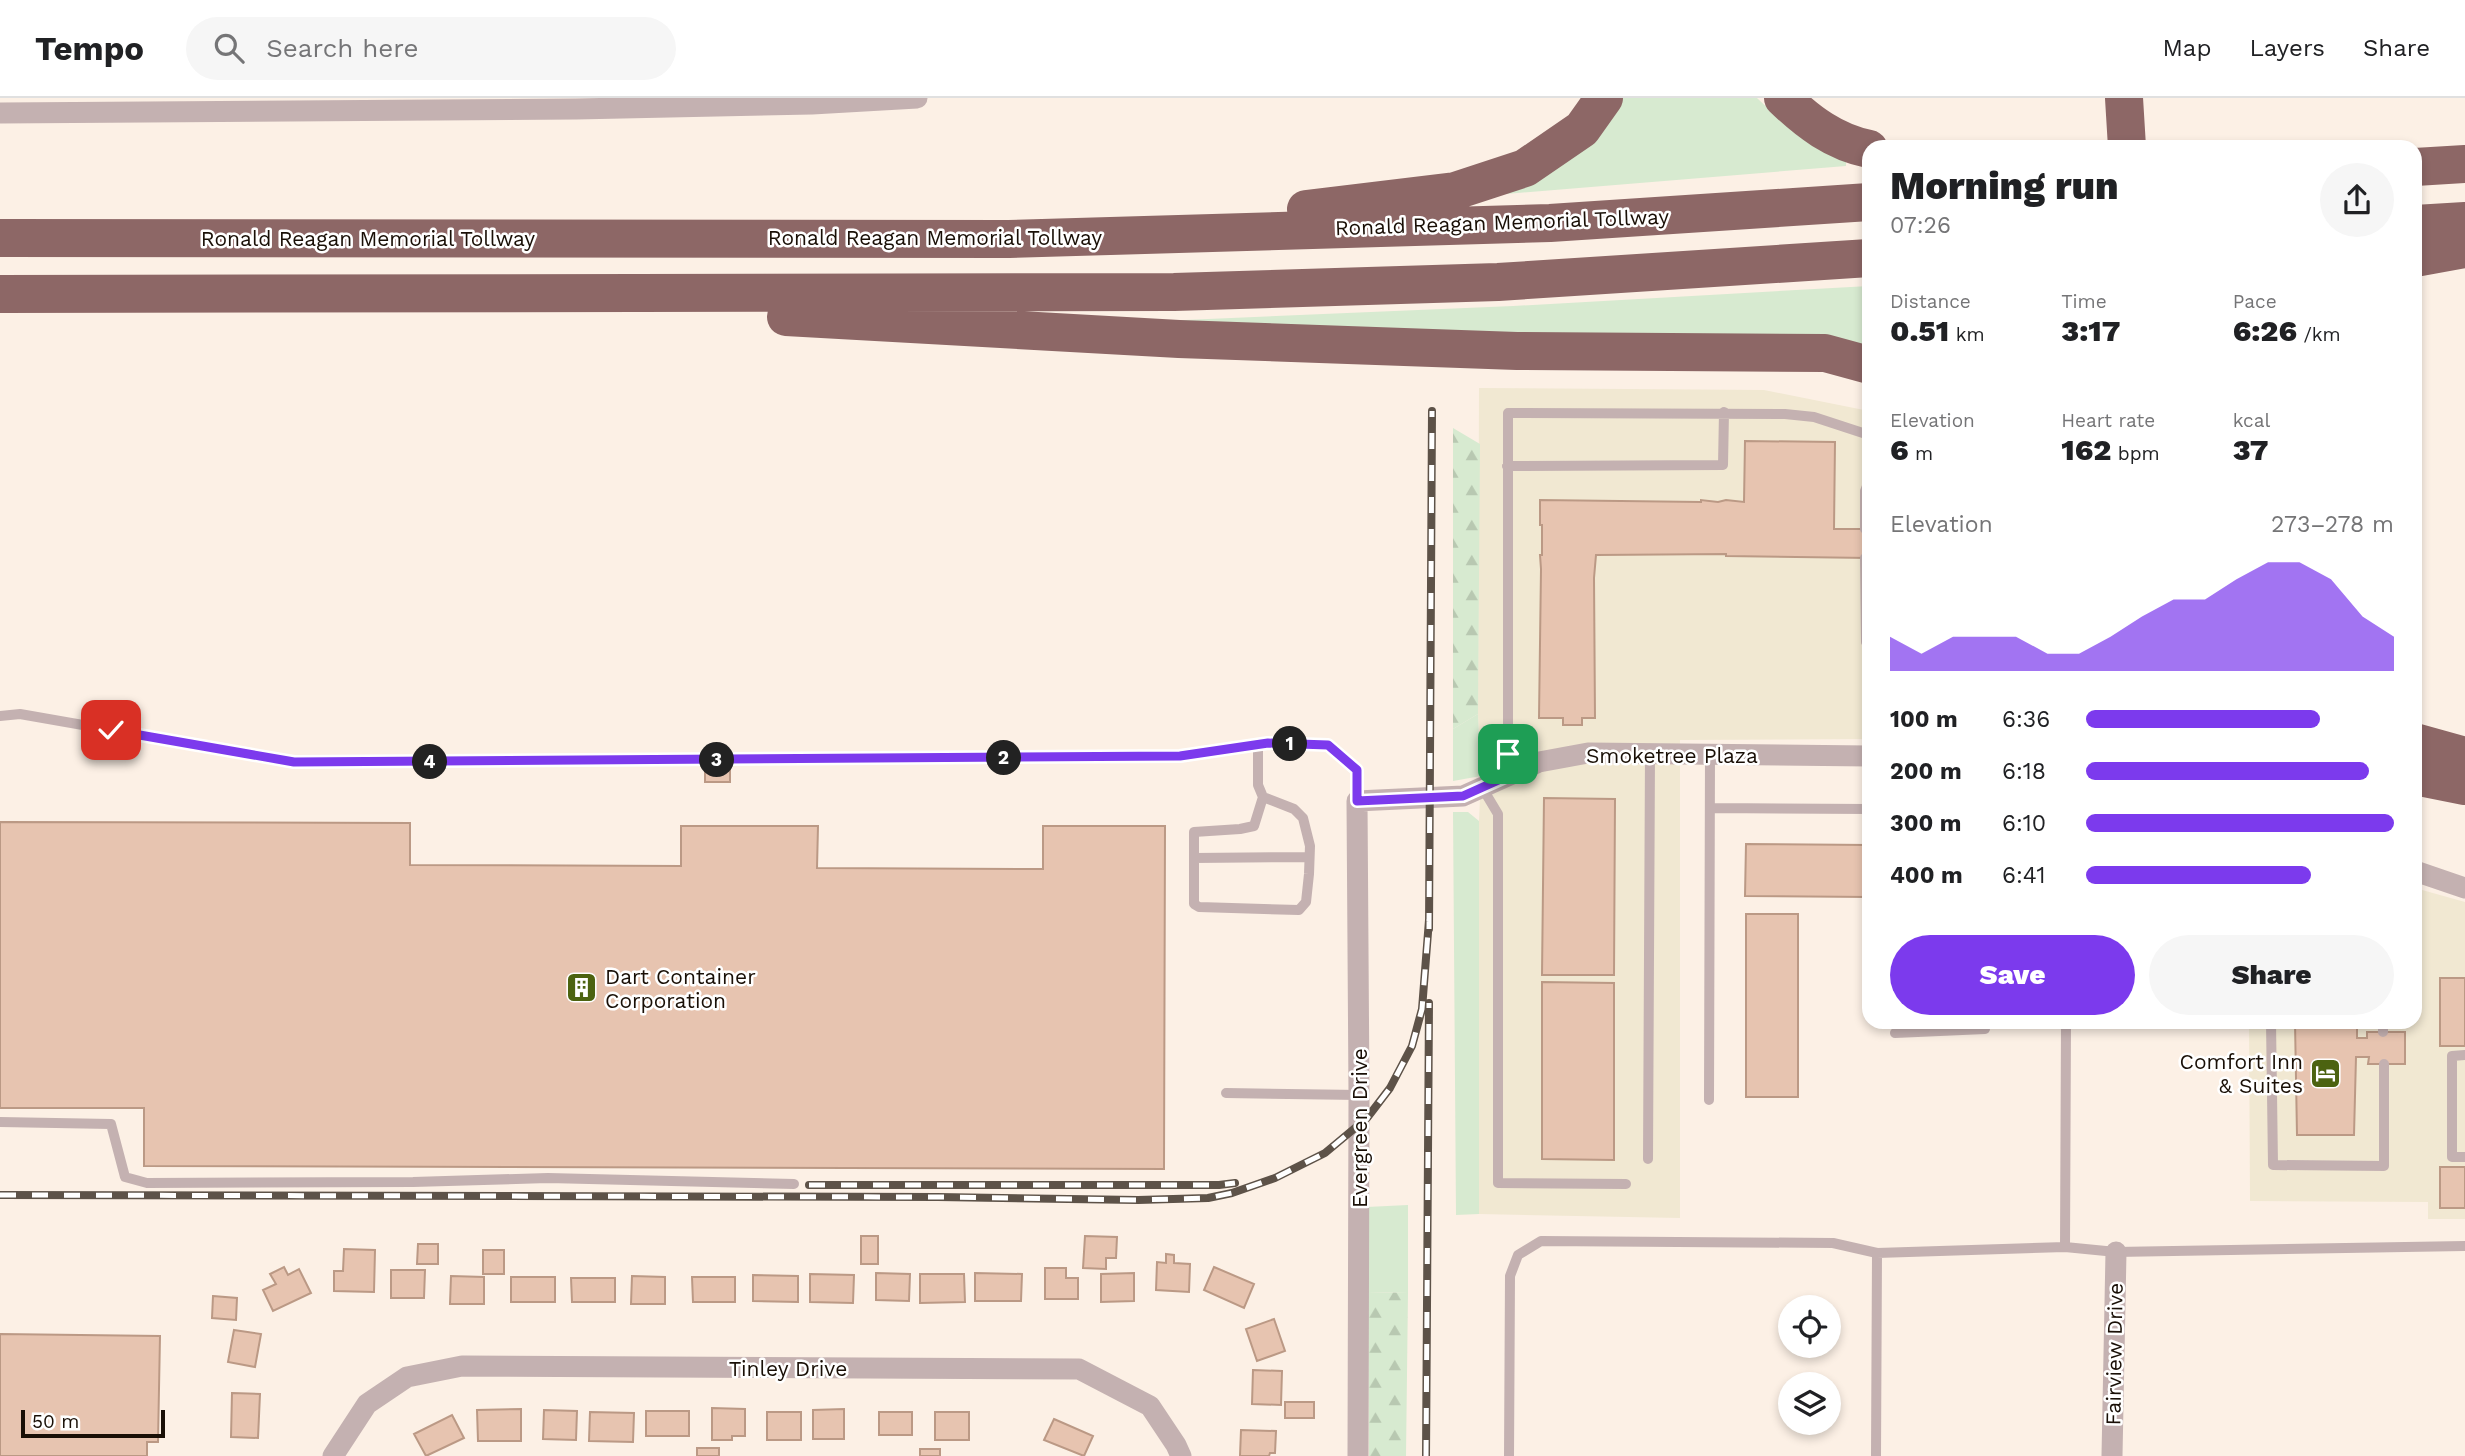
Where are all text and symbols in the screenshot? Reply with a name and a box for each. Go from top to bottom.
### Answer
search box [186,17,676,80]
text: Tempo [35,29,144,68]
icon: search [210,29,248,67]
text: Search here [266,33,419,63]
text: Map [2163,34,2211,62]
text: Layers [2249,34,2325,62]
text: Share [2363,34,2430,62]
button: share [2320,163,2394,237]
text: Morning run [1890,164,2119,208]
street label: Ronald Reagan Memorial Tollway [1334,204,1670,240]
text: 07:26 [1890,212,1951,239]
street label: Ronald Reagan Memorial Tollway [768,225,1102,250]
street label: Ronald Reagan Memorial Tollway [201,226,535,251]
text: Distance [1890,290,1971,313]
text: Time [2061,290,2107,313]
text: Pace [2233,290,2277,313]
text: 0.51 [1890,313,1949,348]
text: 3:17 [2061,313,2121,348]
text: 6:26 [2233,313,2297,348]
text: km [1949,323,1985,346]
text: /km [2297,323,2341,346]
text: Elevation [1890,409,1975,432]
text: Heart rate [2061,409,2155,432]
text: kcal [2233,409,2270,432]
text: 6 [1890,432,1909,467]
text: 162 [2061,432,2111,467]
text: 37 [2233,432,2269,467]
text: m [1909,442,1933,465]
text: bpm [2111,442,2160,465]
text: Elevation [1890,511,1993,538]
text: 273–278 m [2271,511,2394,538]
pin [81,700,141,760]
text: 100 m [1890,706,1958,733]
text: 6:36 [2002,706,2050,733]
icon: check [92,711,130,749]
pin [1478,724,1538,784]
pin: 1 [1272,726,1308,762]
text: 1 [1285,732,1294,755]
icon: arrive [1489,735,1527,773]
pin: 2 [986,740,1021,776]
pin: 3 [700,742,734,778]
street label: Smoketree Plaza [1586,743,1758,768]
pin: 4 [412,744,448,780]
text: 2 [998,746,1009,769]
text: 3 [711,748,722,771]
text: 4 [423,750,436,773]
text: 200 m [1890,758,1962,785]
text: 6:18 [2002,758,2046,785]
text: 300 m [1890,810,1961,837]
text: 6:10 [2002,810,2046,837]
text: 400 m [1890,862,1963,889]
text: 6:41 [2002,862,2045,889]
button: Save [1890,935,2135,1015]
button: Share [2149,935,2394,1015]
place label: Dart Container Corporation [605,964,756,1013]
building icon: Dart Container Corporation [565,971,599,1005]
street label: Evergreen Drive [1347,1048,1372,1208]
place label: Comfort Inn & Suites [2180,1049,2303,1098]
hotel icon: Comfort Inn & Suites [2309,1056,2343,1090]
street label: Fairview Drive [2100,1282,2128,1426]
map controls [1778,1295,1841,1435]
button: locate [1778,1295,1841,1358]
street label: Tinley Drive [729,1356,847,1381]
button: layers [1778,1372,1841,1435]
scale bar [21,1407,164,1439]
text: 50 m [32,1410,79,1433]

